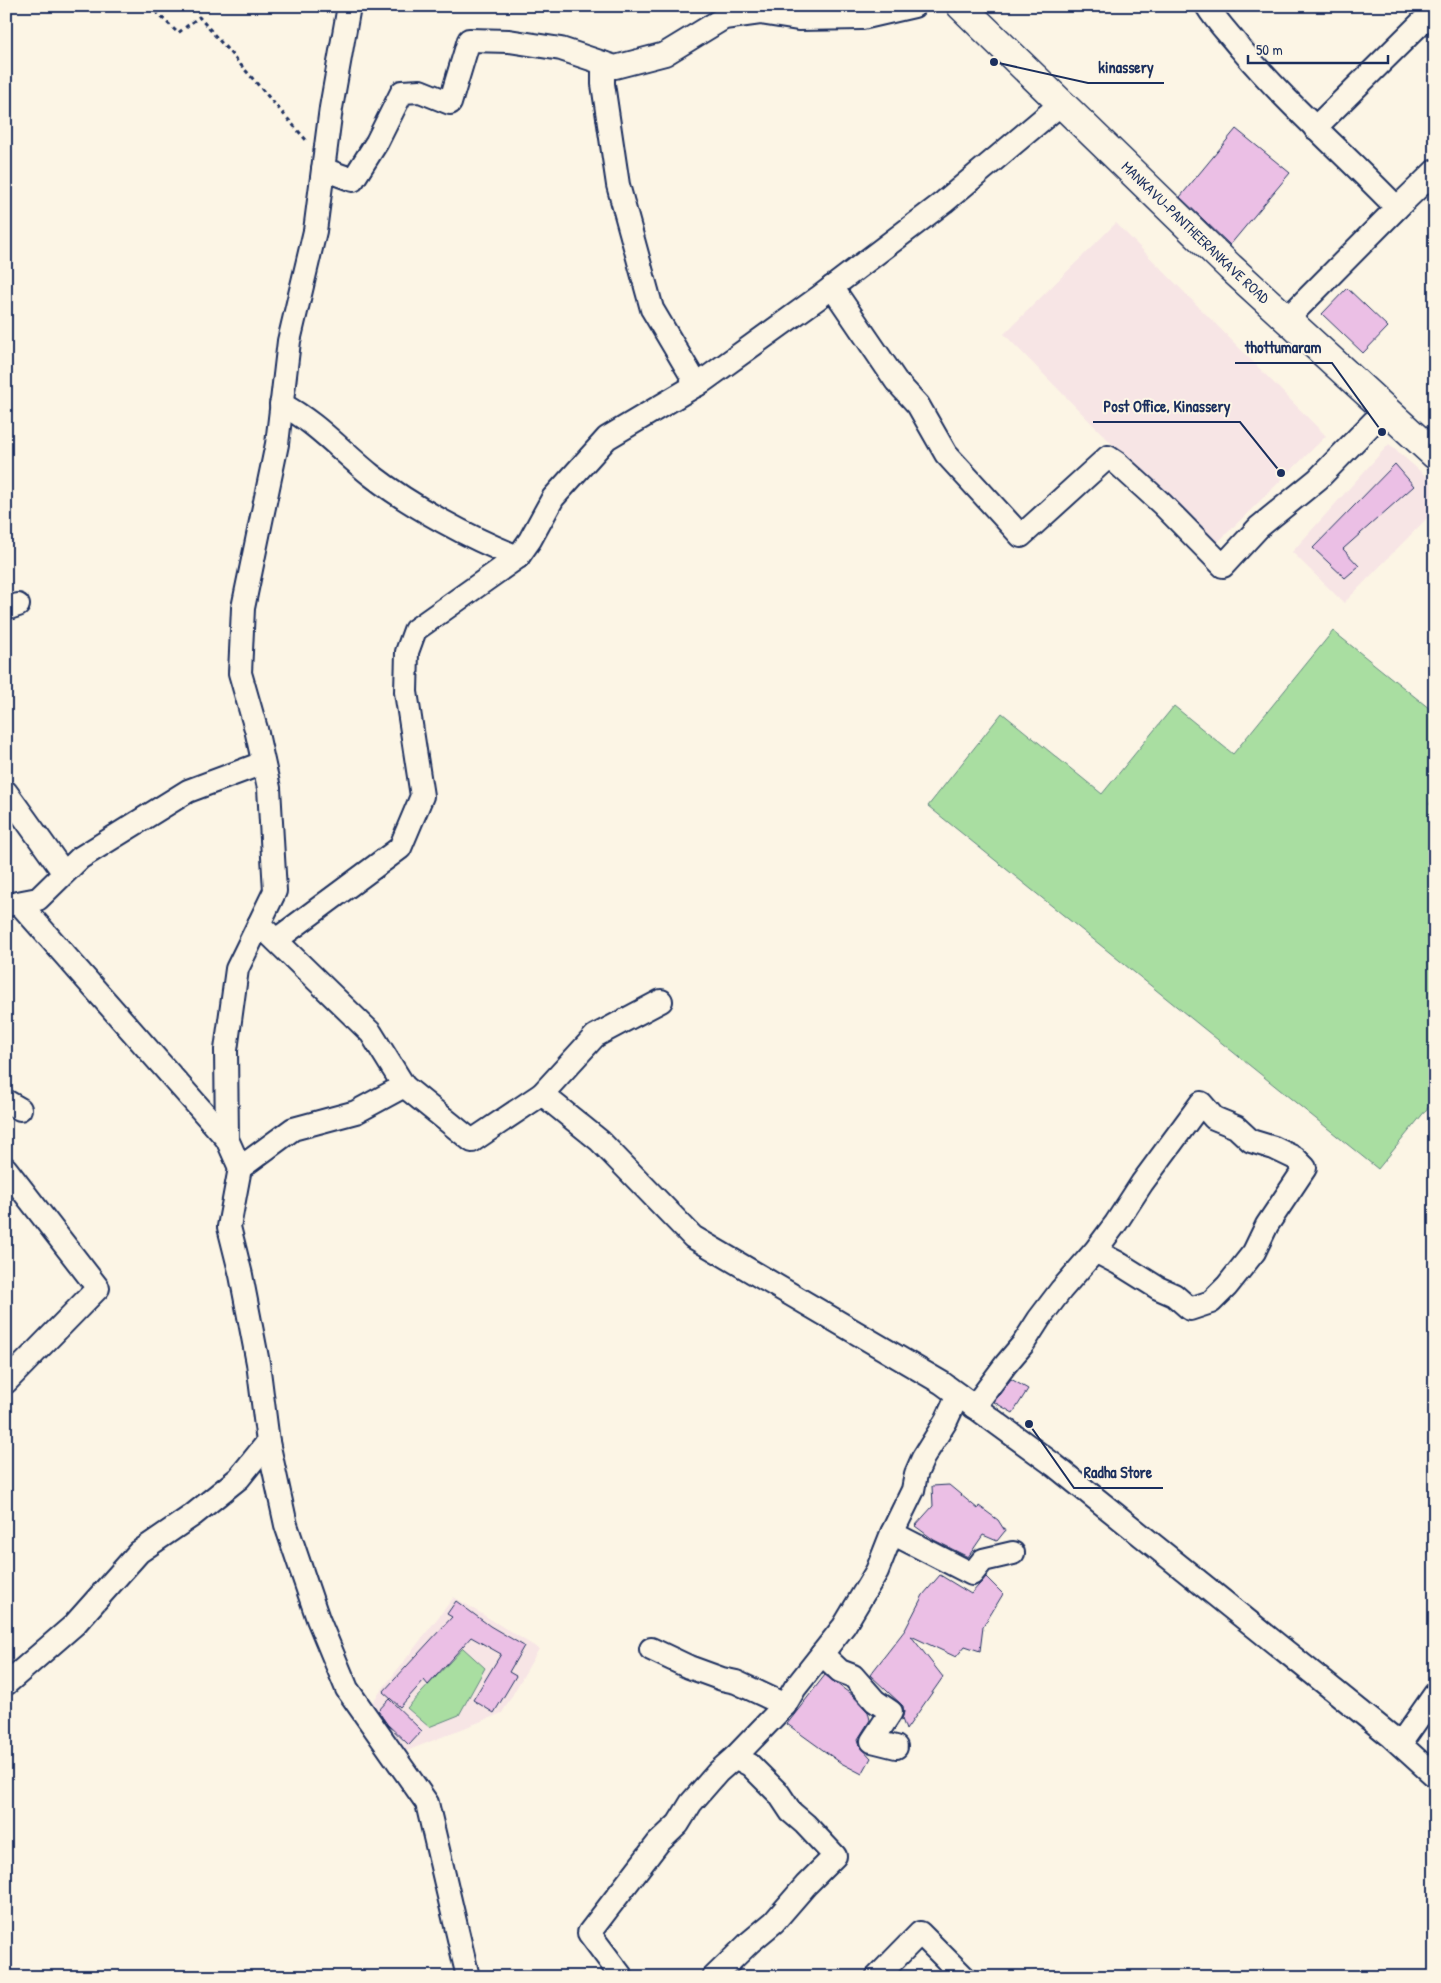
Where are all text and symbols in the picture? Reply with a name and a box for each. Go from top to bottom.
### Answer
scale bar [1248,32,1388,64]
text: 50 m [1256,39,1283,60]
callout: kinassery [1088,52,1164,83]
text: kinassery [1098,56,1154,79]
street label: MANKAVU-PANTHEERANKAVE ROAD [1117,156,1275,309]
callout: thottumaram [1235,332,1332,363]
text: thottumaram [1244,336,1321,358]
callout: Post Office, Kinassery [1093,391,1240,422]
text: Post Office, Kinassery [1104,395,1231,418]
callout: Radha Store [1074,1457,1163,1488]
text: Radha Store [1084,1461,1153,1483]

